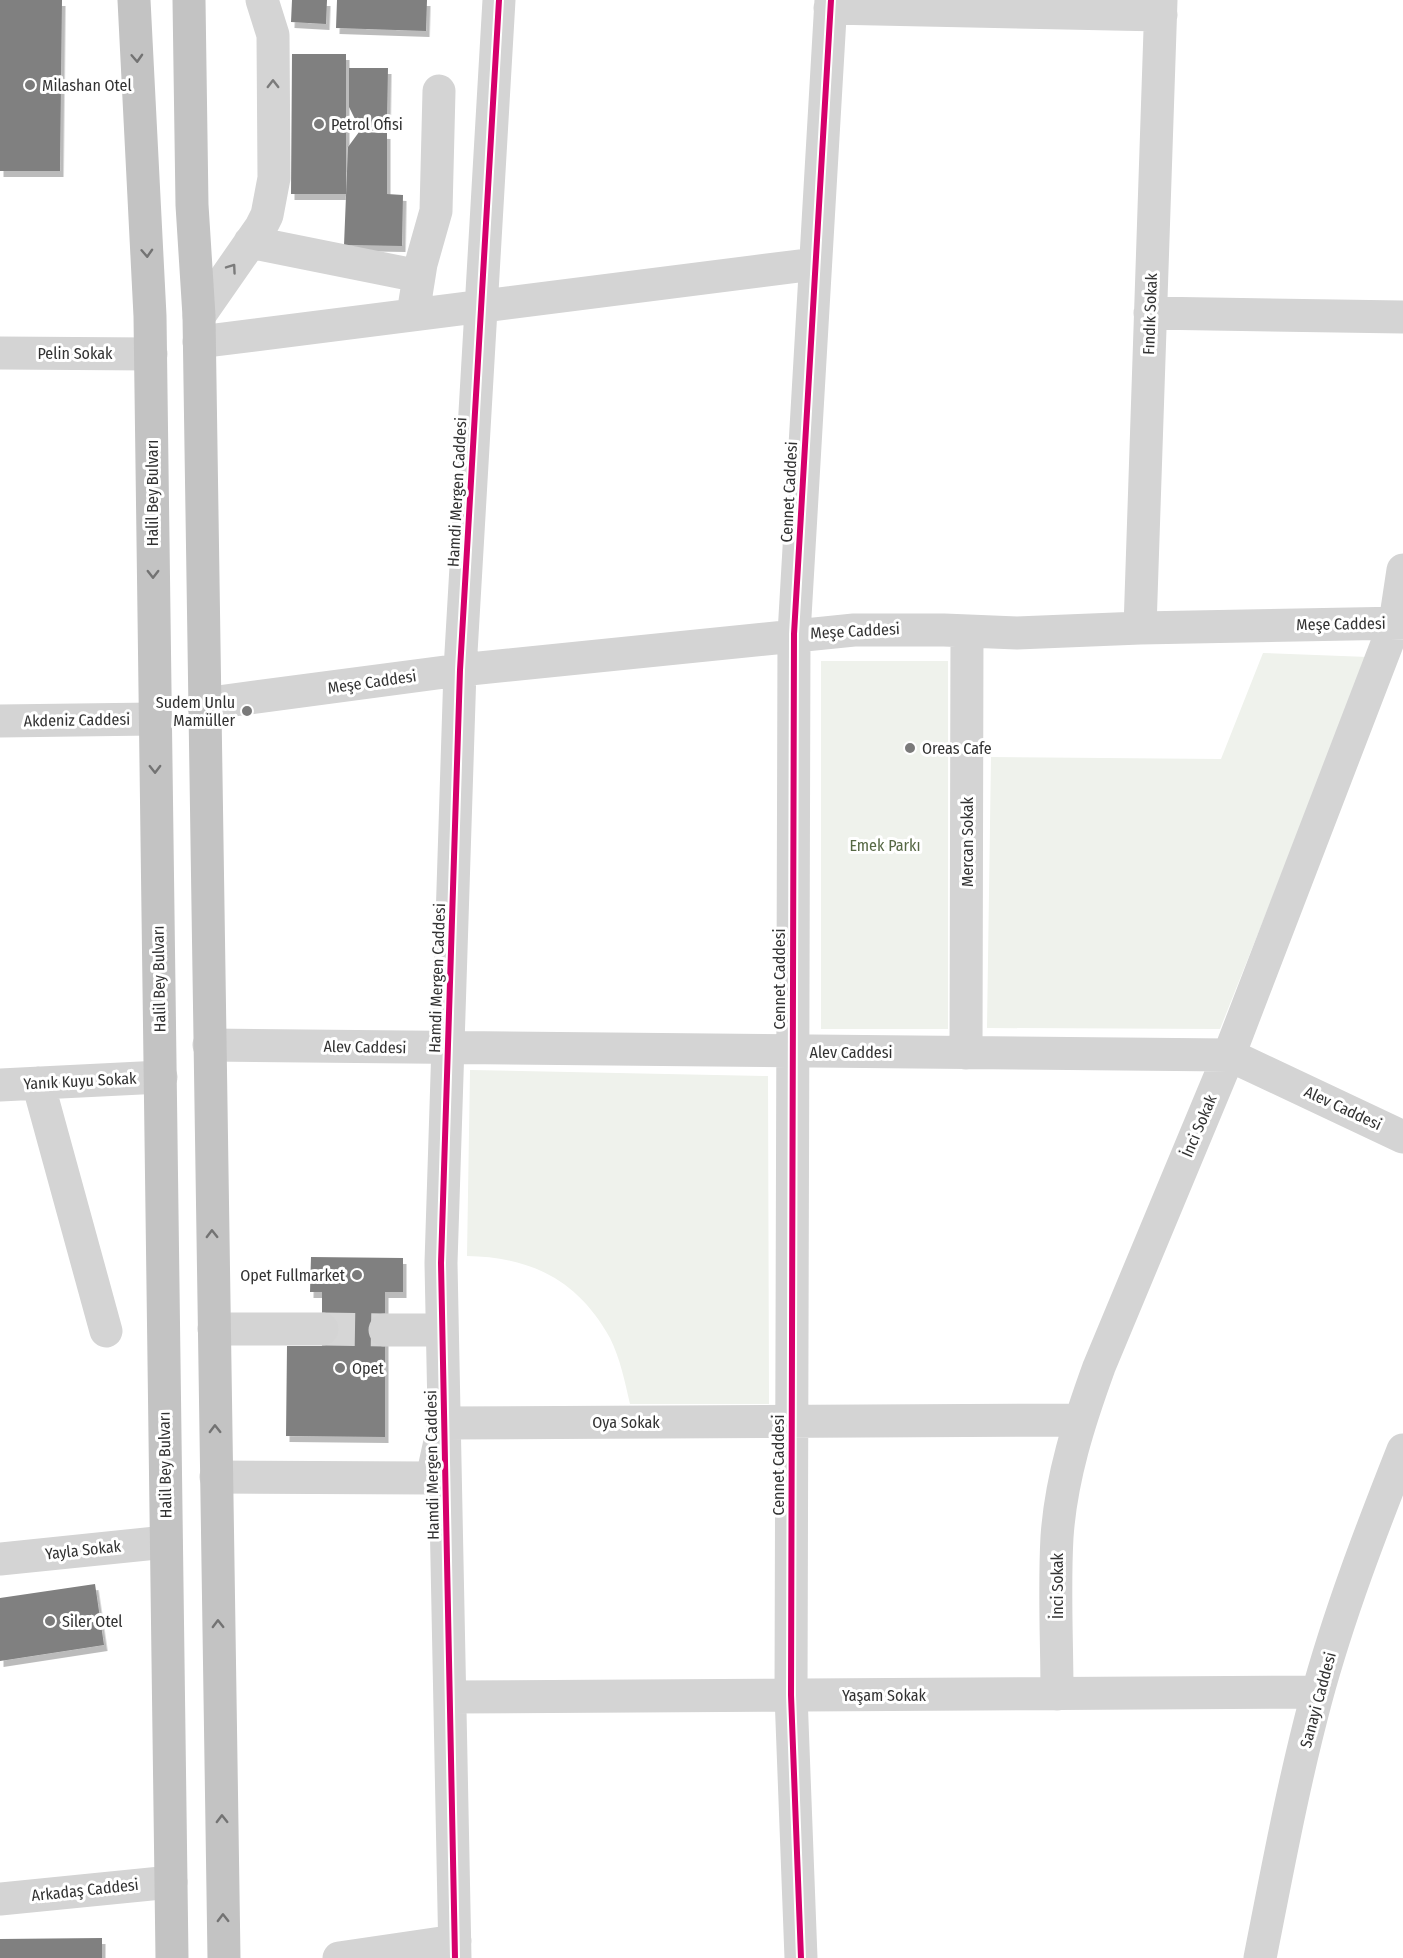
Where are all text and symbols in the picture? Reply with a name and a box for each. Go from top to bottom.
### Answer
one-way arrow [131,54,144,63]
place label: Milashan Otel [42,76,132,95]
marker: Milashan Otel [23,78,37,92]
one-way arrow [267,80,280,89]
place label: Petrol Ofisi [331,115,403,134]
marker: Petrol Ofisi [312,117,326,131]
one-way arrow [141,249,154,258]
one-way arrow [225,264,236,275]
street label: Fındık Sokak [1139,272,1161,355]
street label: Pelin Sokak [37,344,113,363]
street label: Hamdi Mergen Caddesi [444,417,470,567]
street label: Halil Bey Bulvarı [143,440,162,546]
street label: Cennet Caddesi [777,441,801,543]
one-way arrow [146,570,159,579]
street label: Meşe Caddesi [1296,614,1386,634]
street label: Meşe Caddesi [810,619,900,643]
street label: Meşe Caddesi [326,666,418,698]
place label: Sudem Unlu Mamüller [156,693,235,730]
marker: Sudem Unlu Mamüller [240,704,254,718]
street label: Akdeniz Caddesi [24,710,130,730]
place label: Oreas Cafe [922,739,992,758]
marker: Oreas Cafe [903,741,917,755]
one-way arrow [149,765,161,774]
street label: Mercan Sokak [958,796,977,887]
park label: Emek Parkı [849,836,921,855]
street label: Hamdi Mergen Caddesi [425,903,449,1053]
street label: Halil Bey Bulvarı [149,926,169,1032]
street label: Cennet Caddesi [770,928,789,1030]
street label: Alev Caddesi [323,1037,407,1057]
street label: Alev Caddesi [809,1043,893,1062]
street label: Yanık Kuyu Sokak [23,1069,137,1093]
street label: Alev Caddesi [1301,1082,1385,1134]
street label: İnci Sokak [1177,1091,1221,1160]
one-way arrow [206,1230,218,1239]
place label: Opet Fullmarket [240,1266,346,1285]
marker: Opet Fullmarket [350,1268,364,1282]
place label: Opet [352,1359,384,1378]
marker: Opet [333,1361,347,1375]
street label: Hamdi Mergen Caddesi [421,1390,443,1540]
street label: Halil Bey Bulvarı [155,1412,175,1518]
street label: Oya Sokak [592,1413,660,1432]
street label: Cennet Caddesi [769,1414,788,1516]
one-way arrow [209,1425,221,1434]
street label: Yayla Sokak [44,1537,122,1563]
street label: İnci Sokak [1048,1552,1067,1619]
place label: Siler Otel [62,1612,123,1631]
marker: Siler Otel [43,1614,57,1628]
one-way arrow [212,1620,225,1629]
street label: Sanayi Caddesi [1296,1650,1340,1750]
street label: Yaşam Sokak [842,1686,927,1705]
one-way arrow [215,1815,228,1824]
street label: Arkadaş Caddesi [30,1875,140,1905]
one-way arrow [217,1913,229,1922]

